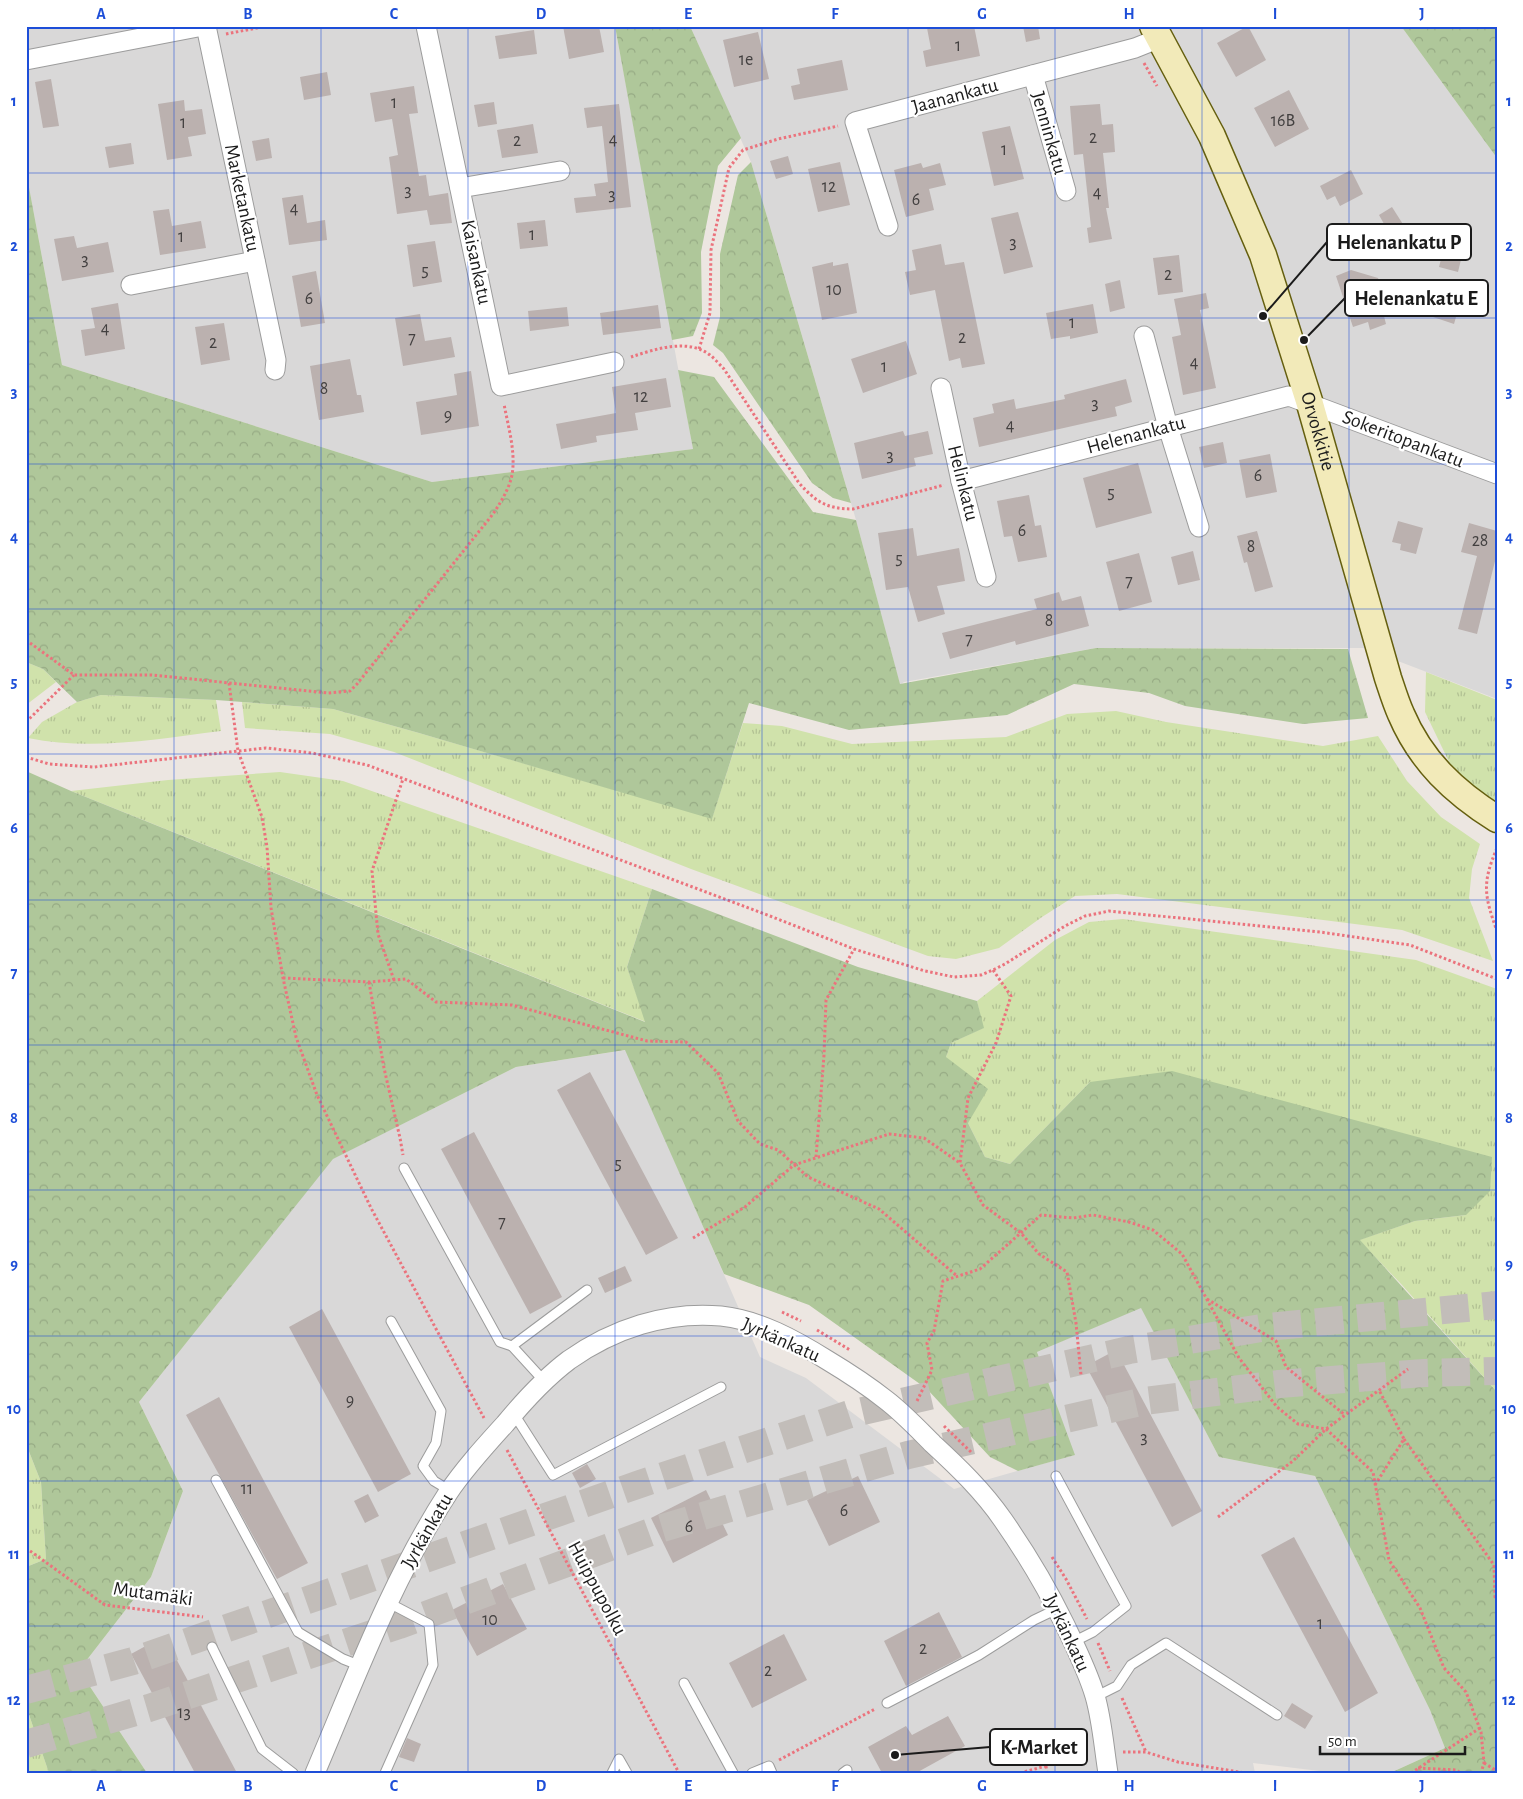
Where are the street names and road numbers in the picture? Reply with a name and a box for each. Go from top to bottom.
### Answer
street label: Jaanankatu [910,75,1000,117]
street label: Jenninkatu [1028,89,1070,177]
street label: Marketankatu [221,142,263,254]
street label: Kaisankatu [457,218,495,306]
street label: Orvokkitie [1297,390,1338,473]
street label: Sokeritopankatu [1340,407,1466,471]
street label: Helenankatu [1085,412,1187,458]
street label: Helinkatu [944,443,982,523]
street label: Jyrkänkatu [739,1314,823,1366]
street label: Jyrkänkatu [398,1490,456,1572]
street label: Huippupolku [564,1538,630,1638]
street label: Mutamäki [112,1579,194,1609]
street label: Jyrkänkatu [1040,1591,1094,1675]

